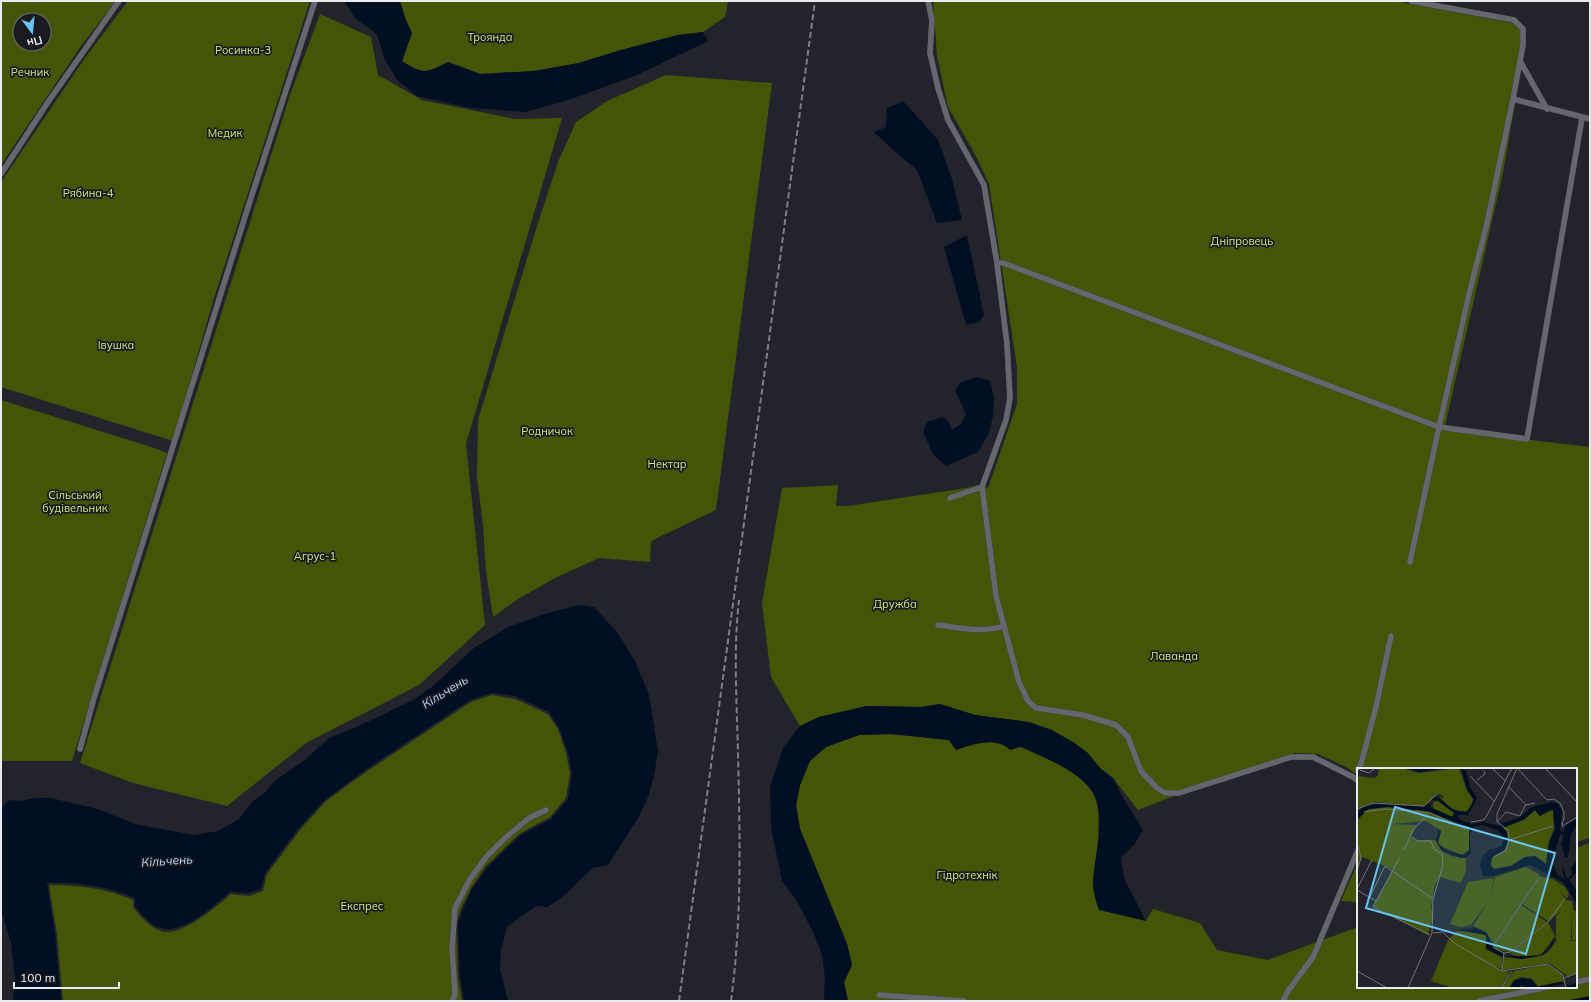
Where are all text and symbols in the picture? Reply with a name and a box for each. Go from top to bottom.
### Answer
north arrow [12,12,52,52]
park label: Троянда [468,30,512,44]
text: Пн [25,33,44,51]
park label: Росинка-3 [215,43,271,57]
park label: Речник [11,65,49,79]
park label: Медик [208,126,242,140]
park label: Рябина-4 [63,186,114,200]
park label: Дніпровець [1211,234,1273,248]
park label: Івушка [98,338,134,352]
park label: Родничок [521,424,573,438]
park label: Нектар [648,457,687,471]
park label: Сільський будівельник [42,488,108,515]
park label: Агрус-1 [294,549,336,563]
park label: Дружба [873,597,917,611]
park label: Лаванда [1150,649,1198,663]
water label: Кільчень [419,671,471,712]
inset map [1357,768,1577,988]
water label: Кільчень [141,851,194,870]
park label: Гідротехнік [937,868,997,882]
park label: Експрес [341,899,384,913]
scale bar [14,964,119,990]
text: 100 m [20,970,55,985]

